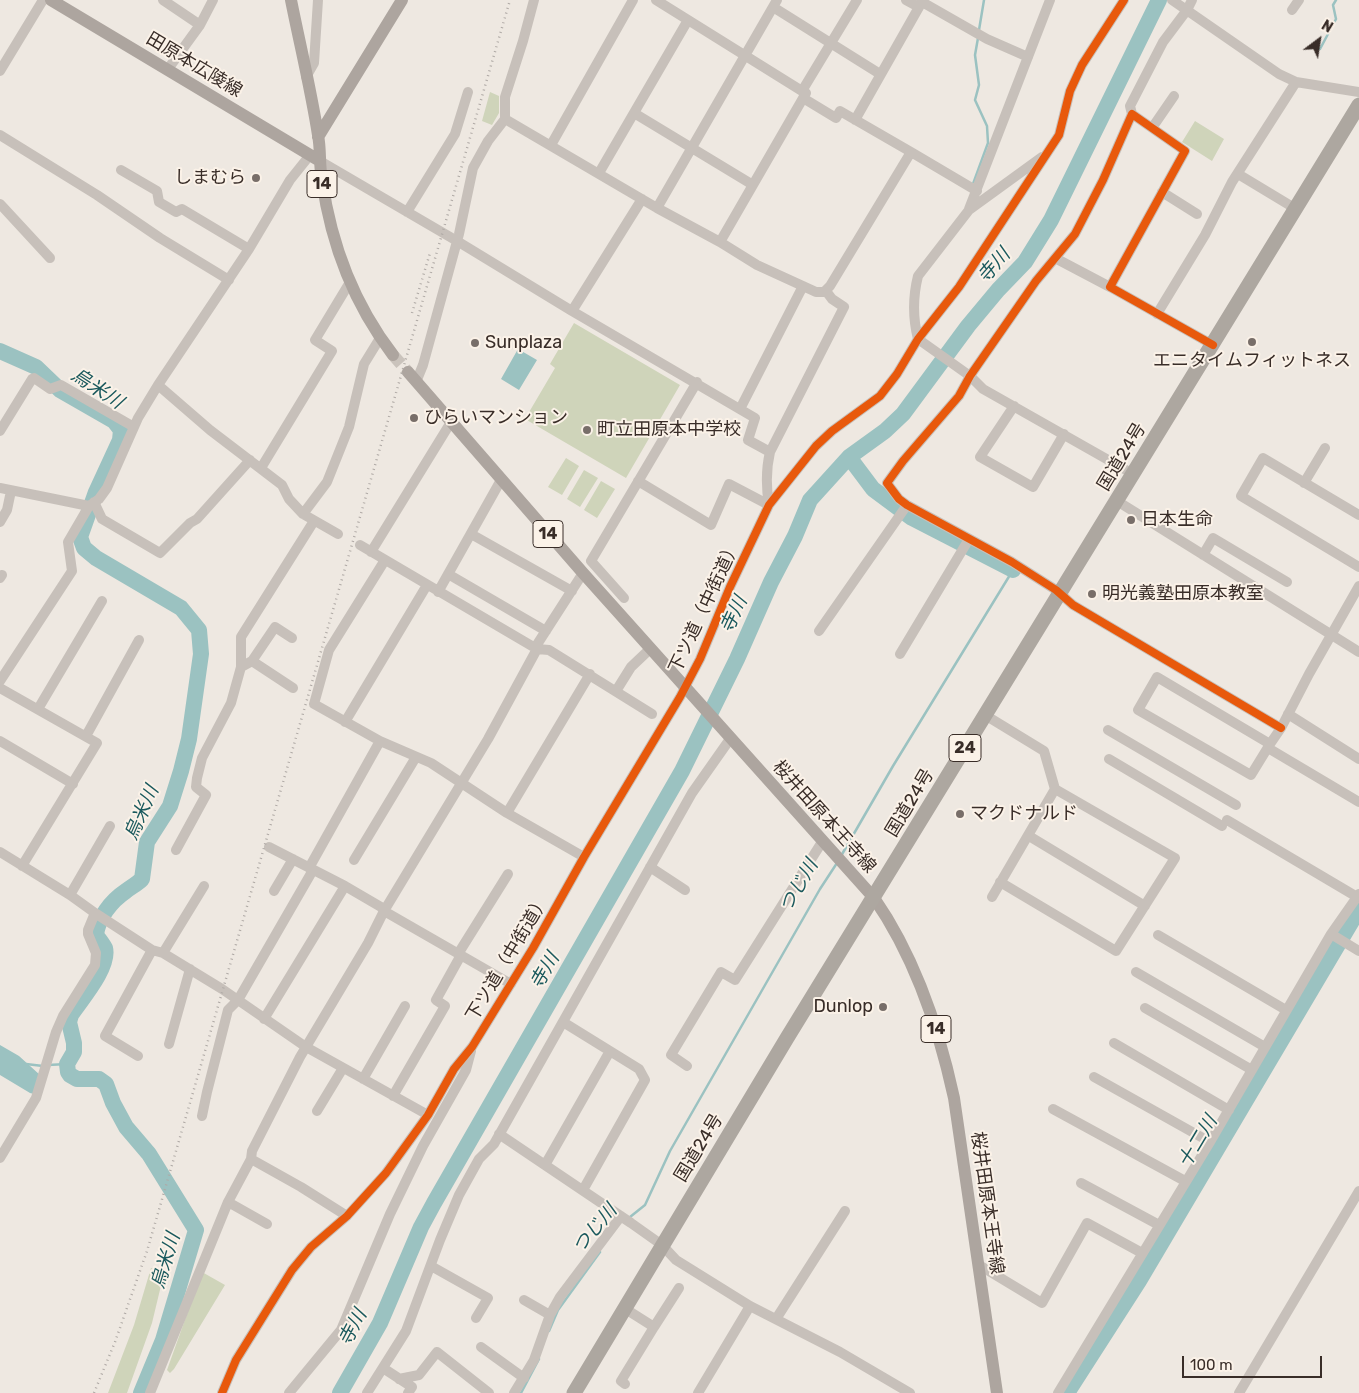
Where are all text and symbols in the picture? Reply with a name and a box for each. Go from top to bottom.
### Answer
north arrow [1294,15,1344,65]
text: N [1318,17,1336,37]
street label: 田原本広陵線 [142,28,246,102]
place label: しまむら [174,167,246,189]
road number: 14 [307,170,337,198]
marker: しまむら [250,172,262,184]
water label: 寺川 [973,244,1015,288]
place label: Sunplaza [485,332,562,354]
marker: エニタイムフィットネス [1246,336,1258,348]
marker: Sunplaza [469,337,481,349]
place label: エニタイムフィットネス [1153,350,1351,372]
water label: 烏米川 [67,364,127,414]
place label: ひらいマンション [424,407,568,429]
marker: ひらいマンション [408,412,420,424]
place label: 町立田原本中学校 [597,419,741,441]
street label: 国道24号 [1093,419,1151,495]
marker: 町立田原本中学校 [581,424,593,436]
place label: 日本生命 [1141,509,1213,531]
marker: 日本生命 [1125,514,1137,526]
road number: 14 [533,520,563,548]
street label: 下ツ道（中街道） [665,537,745,677]
place label: 明光義塾田原本教室 [1102,583,1264,605]
marker: 明光義塾田原本教室 [1086,588,1098,600]
water label: 寺川 [716,593,752,637]
road number: 24 [949,734,981,761]
street label: 桜井田原本王寺線 [768,756,880,878]
street label: 国道24号 [881,765,939,841]
water label: 烏米川 [120,782,164,844]
place label: マクドナルド [970,803,1078,825]
marker: マクドナルド [954,808,966,820]
water label: つじ川 [775,856,823,916]
street label: 下ツ道（中街道） [462,891,554,1025]
water label: 寺川 [526,949,564,993]
place label: Dunlop [813,996,873,1018]
marker: Dunlop [877,1001,889,1013]
road number: 14 [921,1016,951,1042]
street label: 国道24号 [670,1110,728,1186]
water label: 十二川 [1174,1112,1222,1172]
street label: 桜井田原本王寺線 [966,1130,1008,1276]
water label: つじ川 [568,1200,622,1258]
water label: 烏米川 [147,1230,185,1292]
water label: 寺川 [334,1306,372,1350]
scale bar [1184,1346,1324,1378]
text: 100 m [1190,1356,1232,1374]

